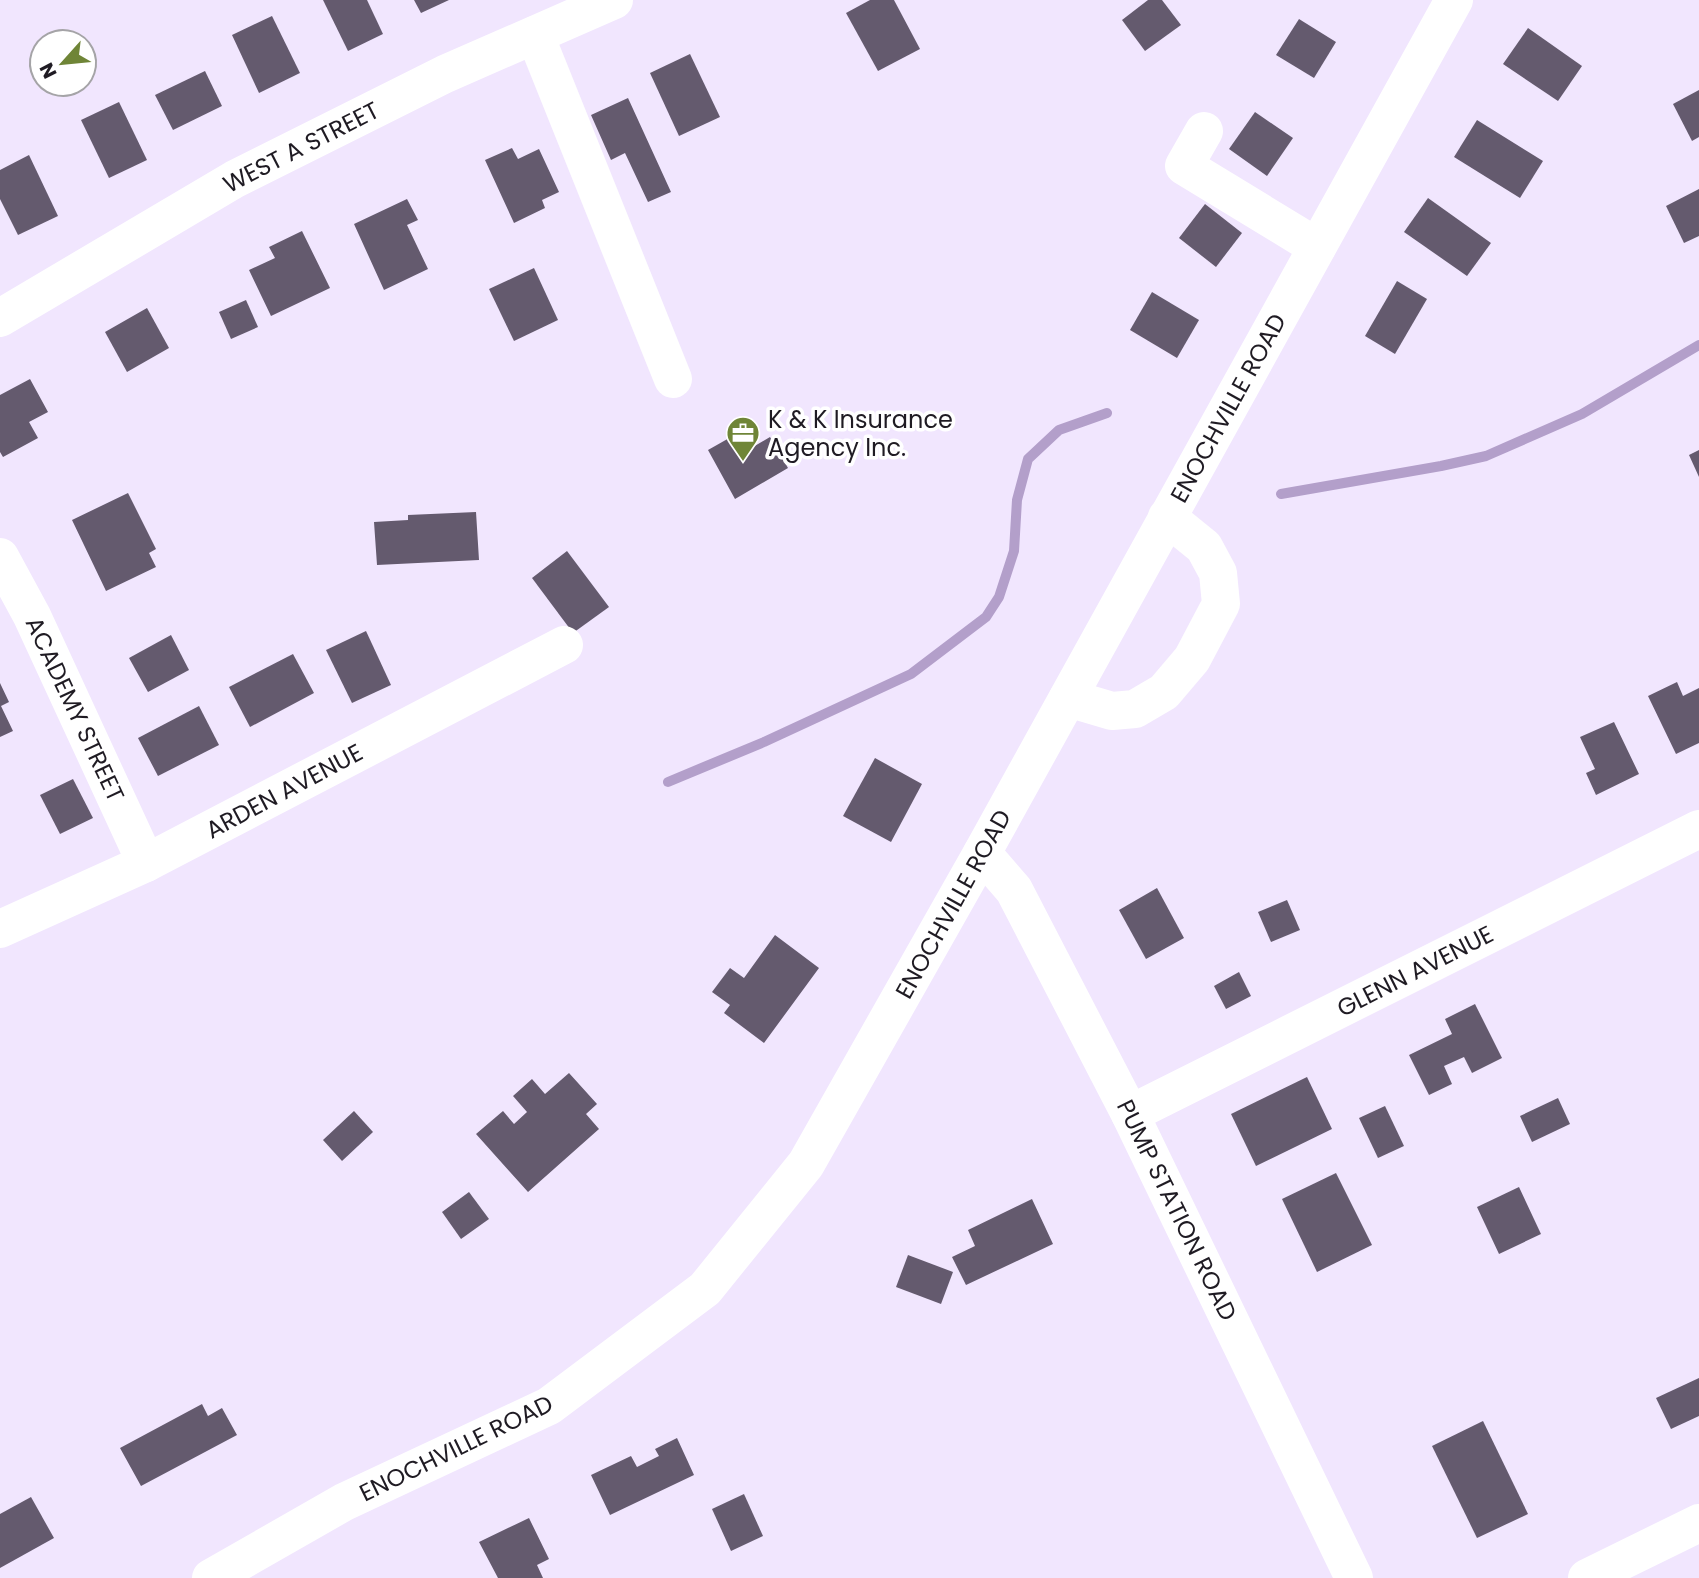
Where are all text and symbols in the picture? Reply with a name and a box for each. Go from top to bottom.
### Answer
north arrow [28,28,98,98]
text: N [33,58,64,83]
street label: WEST A STREET [217,93,385,201]
street label: ENOCHVILLE ROAD [1162,308,1294,508]
place label: K & K Insurance Agency Inc. [768,403,953,464]
office icon: K & K Insurance Agency Inc. [724,414,762,463]
street label: ACADEMY STREET [18,611,132,807]
street label: ARDEN AVENUE [200,736,368,846]
street label: ENOCHVILLE ROAD [887,804,1019,1004]
street label: GLENN AVENUE [1331,917,1499,1025]
street label: PUMP STATION ROAD [1109,1094,1245,1326]
street label: ENOCHVILLE ROAD [354,1387,558,1509]

